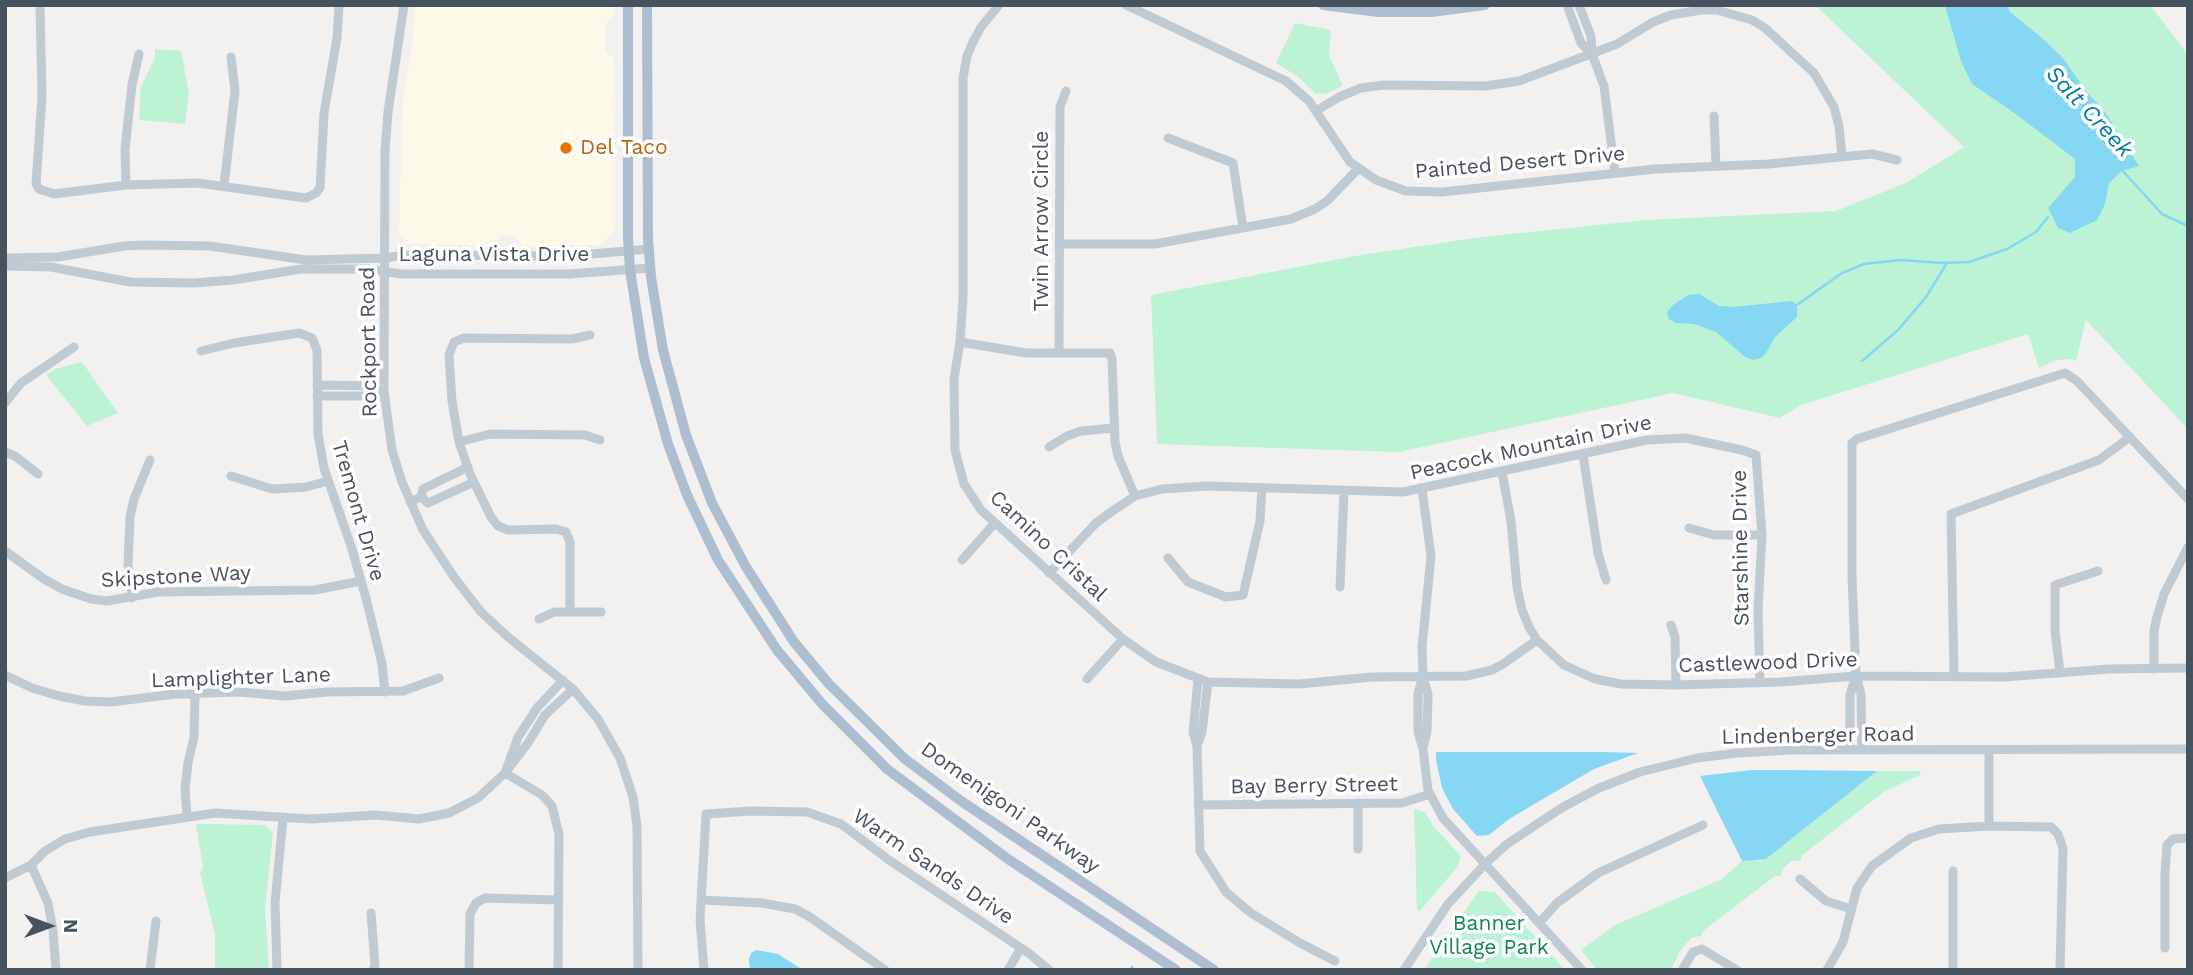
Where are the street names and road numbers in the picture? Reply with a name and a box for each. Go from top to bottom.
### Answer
street label: Twin Arrow Circle [1029,131,1055,311]
street label: Painted Desert Drive [1414,141,1626,185]
street label: Laguna Vista Drive [399,242,589,268]
street label: Rockport Road [355,266,383,418]
street label: Peacock Mountain Drive [1408,410,1654,486]
street label: Tremont Drive [326,438,390,584]
street label: Starshine Drive [1727,470,1755,626]
street label: Camino Cristal [984,485,1112,607]
street label: Skipstone Way [100,560,252,594]
street label: Castlewood Drive [1678,647,1858,679]
street label: Lamplighter Lane [151,662,331,694]
street label: Lindenberger Road [1721,722,1915,750]
street label: Domenigoni Parkway [916,737,1104,879]
street label: Bay Berry Street [1230,772,1398,800]
street label: Warm Sands Drive [848,804,1018,930]

